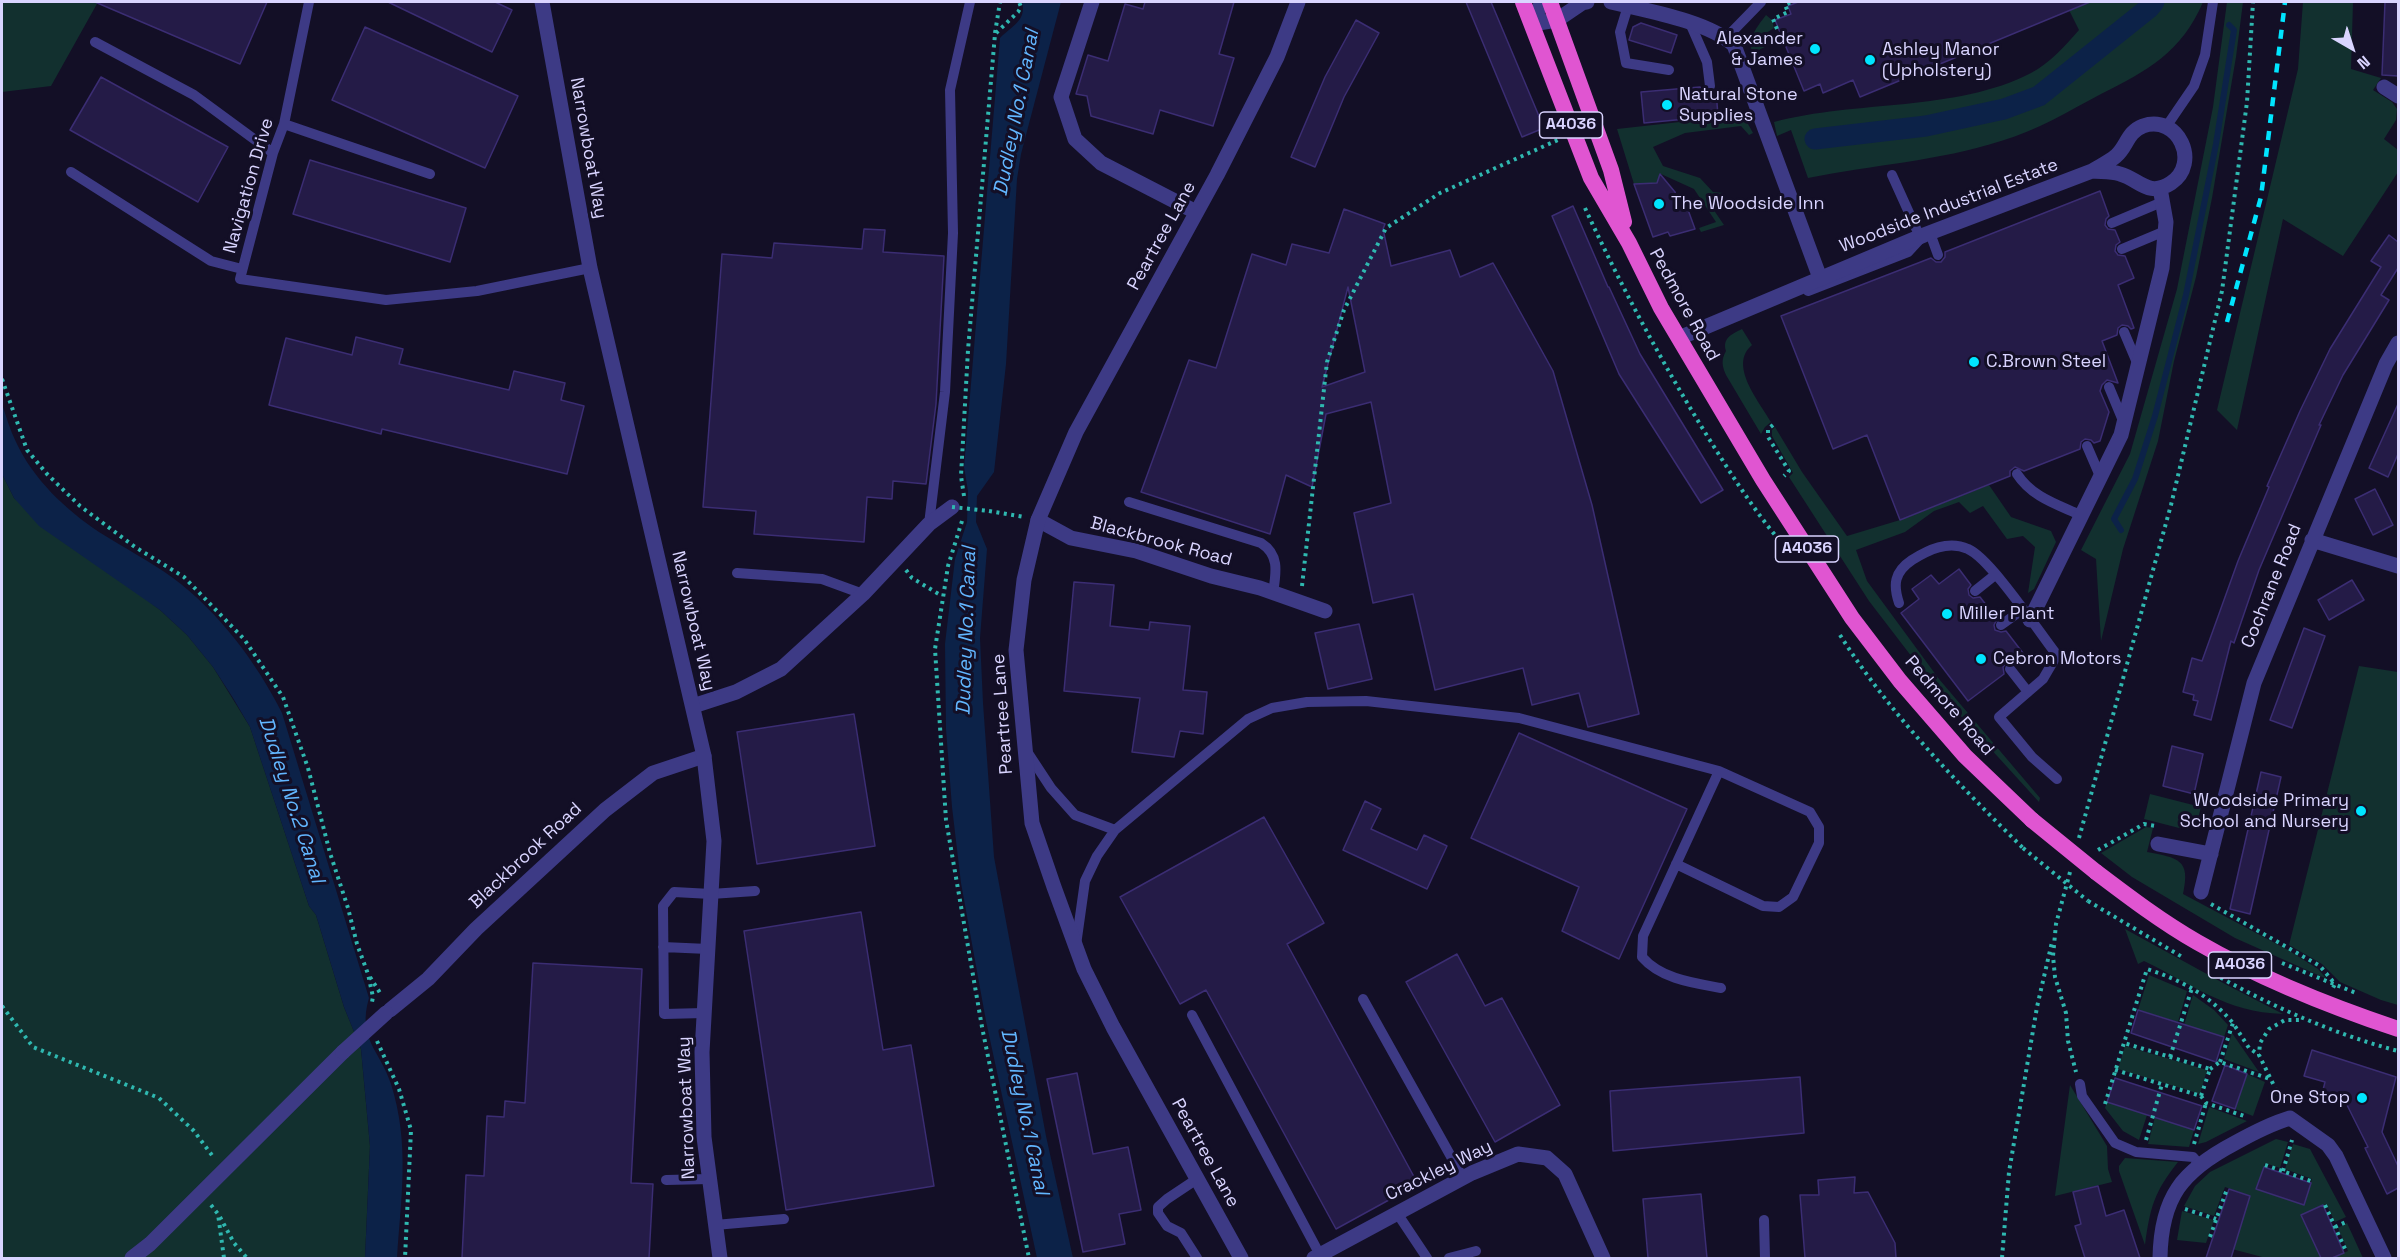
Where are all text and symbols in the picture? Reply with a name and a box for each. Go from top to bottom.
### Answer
north arrow [2322,18,2382,78]
water label: Dudley No.1 Canal [989,28,1045,198]
place label: Alexander & James [1716,28,1803,70]
place label: Ashley Manor (Upholstery) [1882,39,1999,82]
marker: Alexander & James [1808,42,1822,56]
text: N [2353,51,2374,74]
marker: Ashley Manor (Upholstery) [1863,53,1877,67]
street label: Narrowboat Way [565,76,611,220]
place label: Natural Stone Supplies [1679,84,1798,127]
marker: Natural Stone Supplies [1660,98,1674,112]
road number: A4036 [1540,112,1602,138]
street label: Navigation Drive [219,116,279,256]
street label: Woodside Industrial Estate [1837,154,2061,258]
street label: Peartree Lane [1123,178,1201,294]
place label: The Woodside Inn [1671,193,1824,215]
marker: The Woodside Inn [1652,197,1666,211]
street label: Pedmore Road [1644,245,1724,365]
place label: C.Brown Steel [1986,351,2106,373]
marker: C.Brown Steel [1967,355,1981,369]
street label: Blackbrook Road [1088,513,1234,571]
street label: Cochrane Road [2237,521,2307,651]
road number: A4036 [1776,536,1838,562]
water label: Dudley No.1 Canal [952,546,982,716]
street label: Narrowboat Way [666,549,720,693]
place label: Miller Plant [1959,603,2055,625]
marker: Miller Plant [1940,607,1954,621]
place label: Cebron Motors [1993,648,2122,670]
street label: Pedmore Road [1900,652,1998,760]
marker: Cebron Motors [1974,652,1988,666]
street label: Peartree Lane [988,653,1018,775]
water label: Dudley No.2 Canal [253,714,329,886]
place label: Woodside Primary School and Nursery [2180,790,2349,832]
street label: Blackbrook Road [465,798,587,914]
marker: Woodside Primary School and Nursery [2354,804,2368,818]
road number: A4036 [2208,952,2272,978]
water label: Dudley No.1 Canal [995,1027,1053,1197]
street label: Narrowboat Way [674,1036,700,1180]
place label: One Stop [2270,1087,2350,1109]
marker: One Stop [2355,1091,2369,1105]
street label: Peartree Lane [1166,1095,1244,1211]
street label: Crackley Way [1382,1136,1496,1206]

